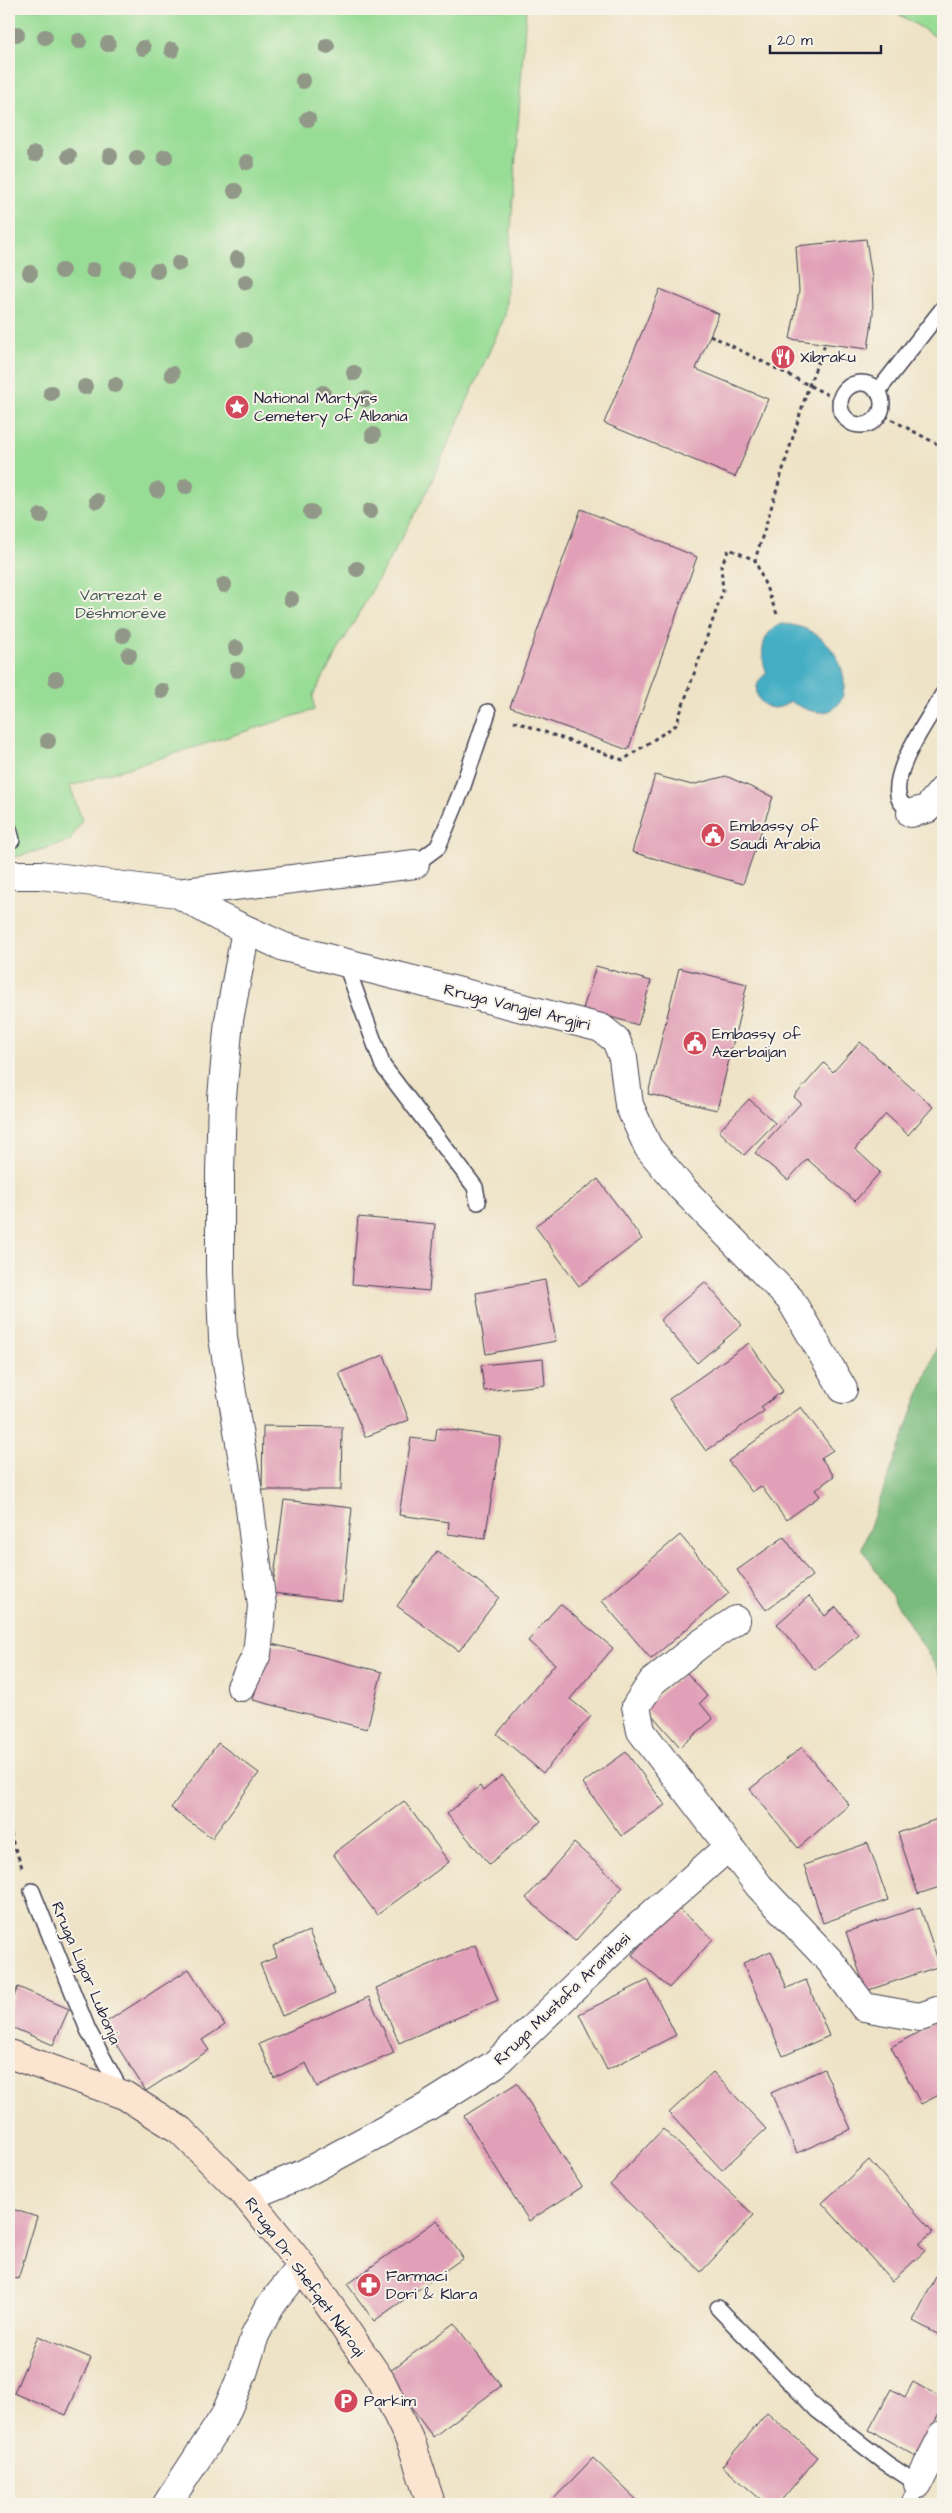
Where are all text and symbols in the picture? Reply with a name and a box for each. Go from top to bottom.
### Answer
scale bar [770,22,881,54]
text: 20 m [777,30,813,51]
restaurant icon: Xibraku [770,344,796,370]
place label: Xibraku [800,346,856,368]
place label: National Martyrs Cemetery of Albania [254,387,408,428]
place icon: National Martyrs Cemetery of Albania [224,394,250,420]
park label: Varrezat e Dëshmorëve [76,584,167,624]
place label: Embassy of Saudi Arabia [730,815,820,855]
public building icon: Embassy of Saudi Arabia [700,822,726,848]
street label: Rruga Vangjel Argjiri [441,978,593,1037]
place label: Embassy of Azerbaijan [712,1023,801,1063]
public building icon: Embassy of Azerbaijan [682,1030,708,1056]
street label: Rruga Ligor Lubonja [45,1898,126,2048]
street label: Rruga Mustafa Aranitasi [489,1928,636,2071]
street label: Rruga Dr. Shefqet Ndroqi [239,2193,371,2362]
place label: Farmaci Dori & Klara [386,2265,477,2305]
pharmacy icon: Farmaci Dori & Klara [356,2272,382,2298]
parking icon: Parkim [333,2388,359,2414]
place label: Parkim [364,2390,416,2412]

